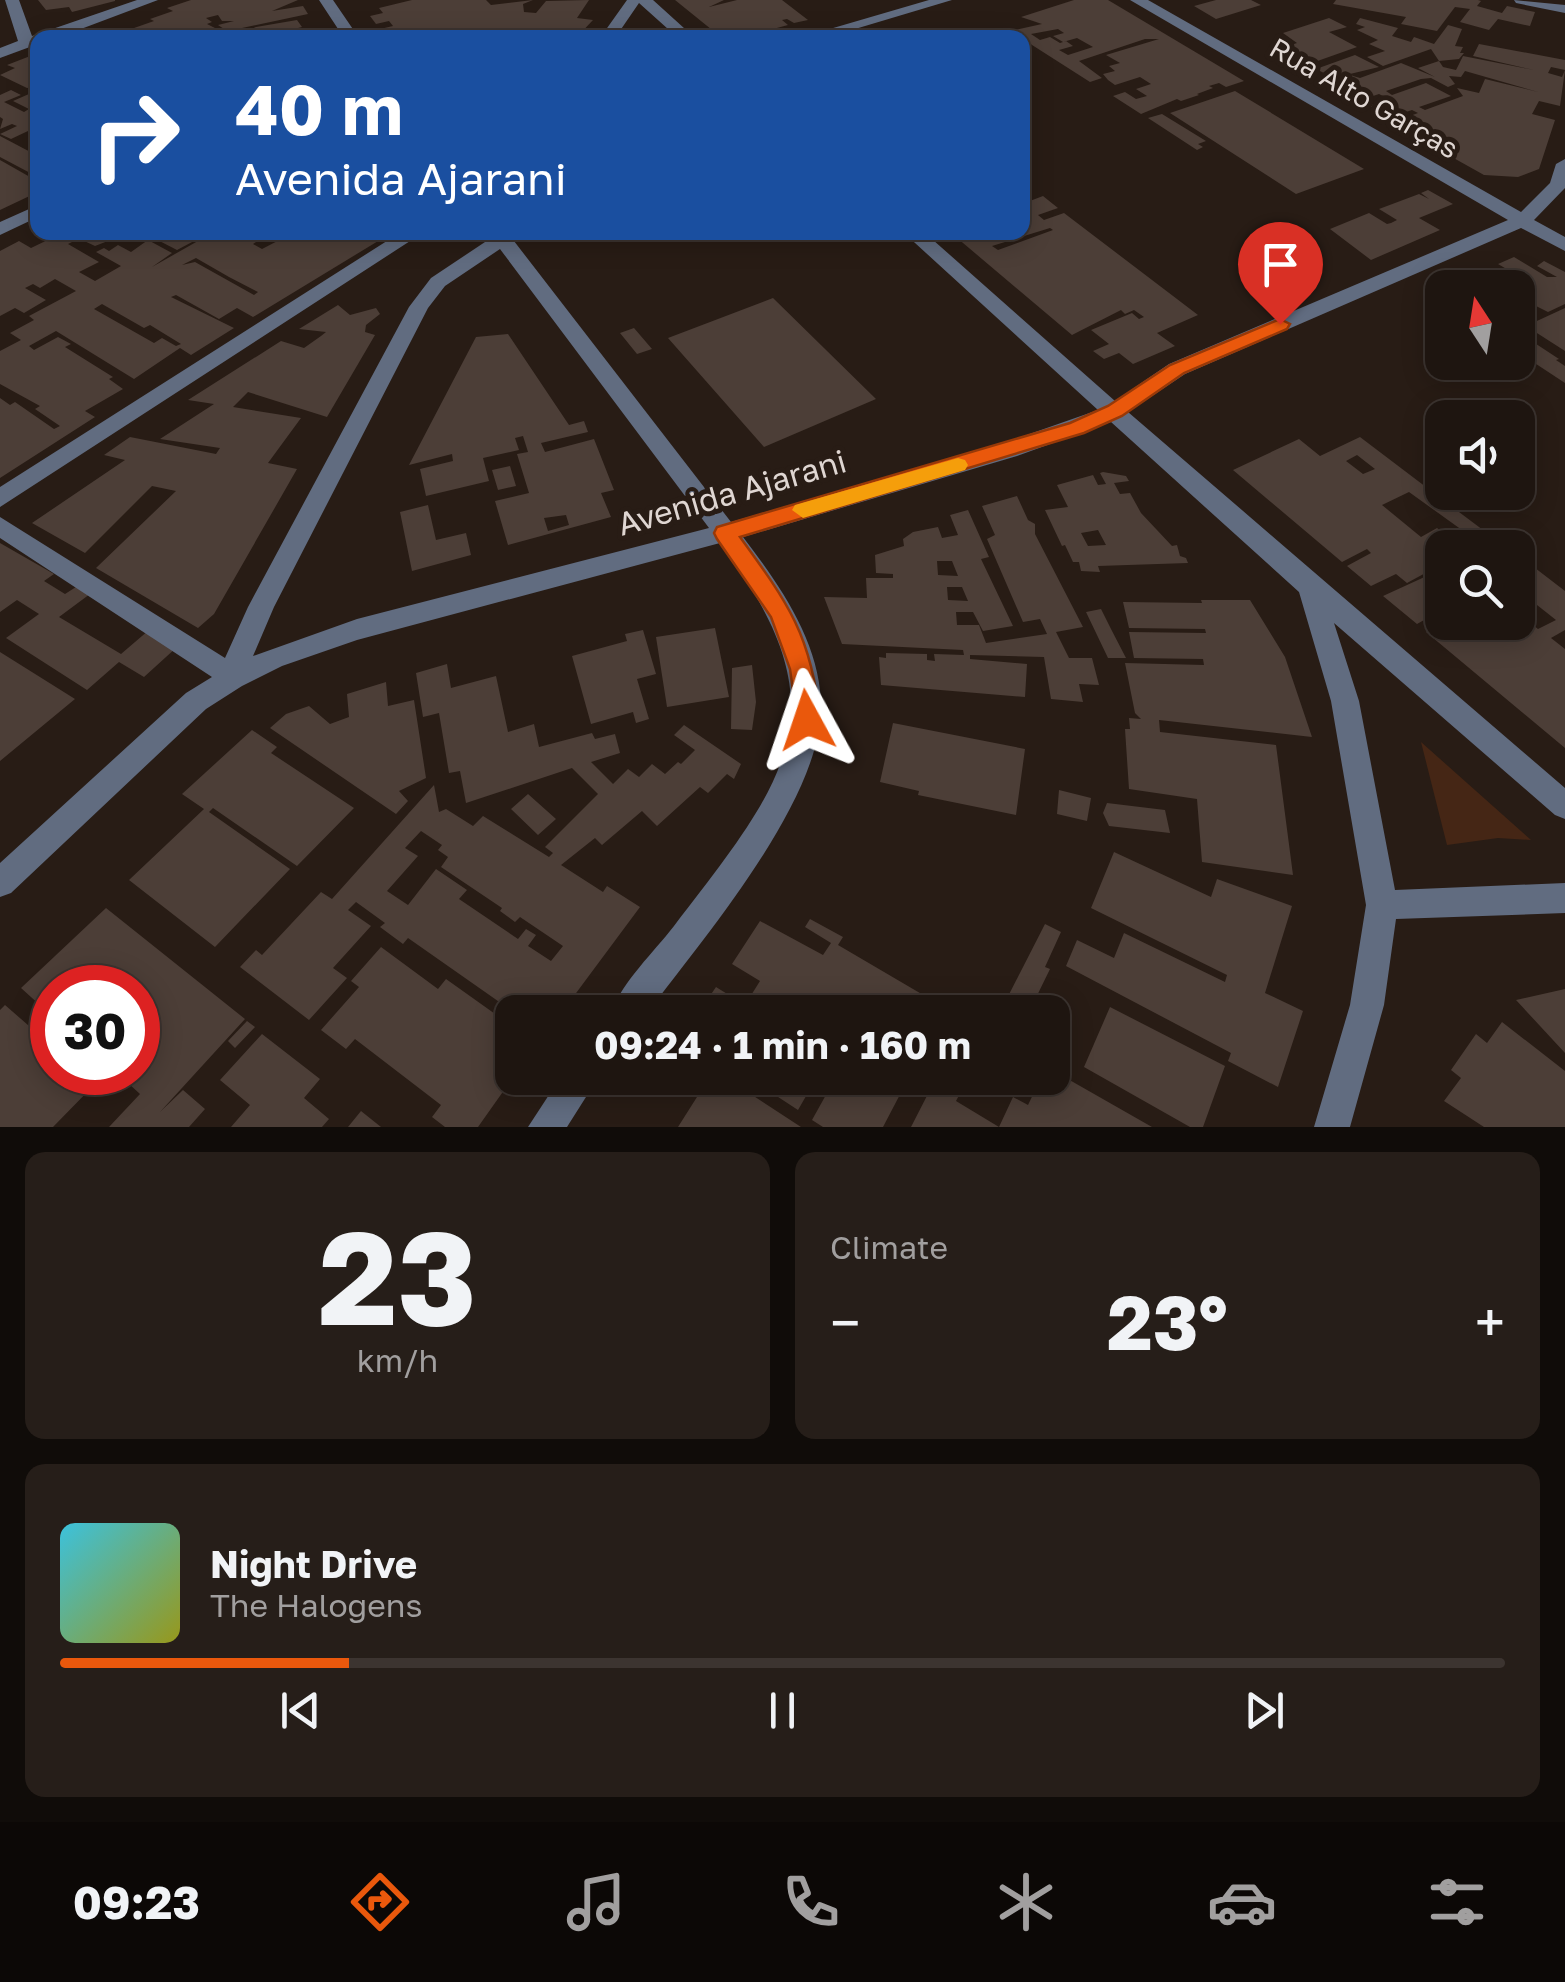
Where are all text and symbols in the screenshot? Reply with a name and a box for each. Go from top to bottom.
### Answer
street label: Rua Alto Garças [1264,30,1464,165]
text: 40 m [235,66,403,150]
icon: right [70,70,200,200]
text: Avenida Ajarani [235,151,567,205]
pin [1238,222,1323,325]
icon: arrive [1253,237,1308,292]
north arrow [1425,270,1535,380]
map controls [1425,270,1535,640]
button: sound [1425,400,1535,510]
street label: Avenida Ajarani [613,441,850,543]
button: search [1425,530,1535,640]
position arrow [755,668,859,772]
speed limit sign: 30 [30,965,160,1095]
text: 09:24 · 1 min · 160 m [594,1022,971,1067]
text: 23 [318,1198,477,1354]
text: Climate [830,1228,948,1266]
text: 23° [1107,1276,1228,1367]
text: − [830,1289,860,1355]
text: + [1475,1289,1505,1355]
text: km/h [357,1341,438,1379]
text: Night Drive [210,1541,417,1586]
text: The Halogens [210,1586,422,1624]
icon: previous [273,1683,328,1738]
icon: pause [755,1683,810,1738]
icon: next [1237,1683,1292,1738]
icon: directions [345,1867,415,1937]
icon: music [561,1867,631,1937]
icon: phone [776,1867,846,1937]
icon: climate [991,1867,1061,1937]
icon: car [1207,1867,1277,1937]
icon: filters [1422,1867,1492,1937]
text: 09:23 [73,1875,200,1929]

